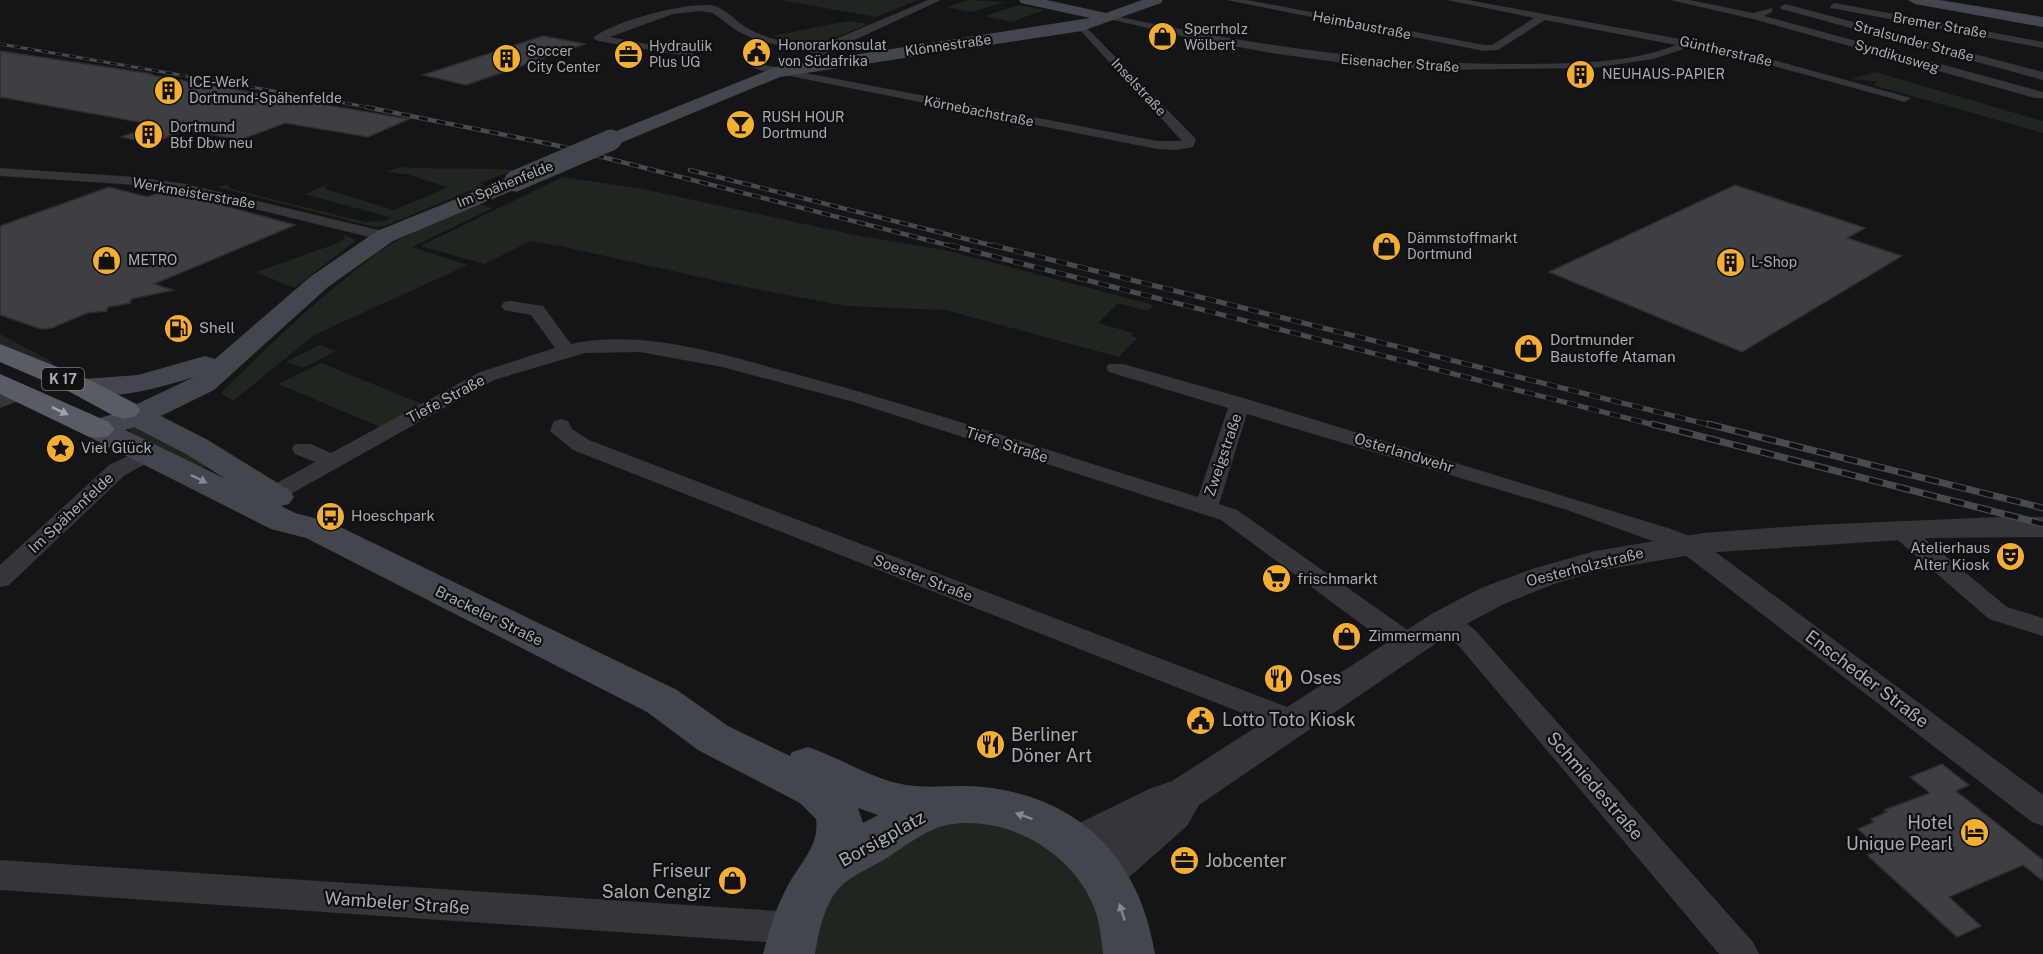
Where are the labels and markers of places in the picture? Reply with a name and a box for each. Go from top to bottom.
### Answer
shop icon: Sperrholz Wölbert [1147,21,1179,53]
place label: Sperrholz Wölbert [1184,21,1248,53]
public building icon: Honorarkonsulat von Südafrika [741,37,773,69]
place label: Honorarkonsulat von Südafrika [778,37,887,69]
office icon: Hydraulik Plus UG [612,38,644,70]
place label: Hydraulik Plus UG [649,38,712,70]
building icon: Soccer City Center [490,43,522,75]
place label: Soccer City Center [527,43,600,75]
building icon: NEUHAUS-PAPIER [1565,58,1597,90]
place label: NEUHAUS-PAPIER [1602,66,1725,82]
building icon: ICE-Werk Dortmund-Spähenfelde [152,74,184,106]
place label: ICE-Werk Dortmund-Spähenfelde [189,74,342,106]
bar icon: RUSH HOUR Dortmund [725,109,757,141]
place label: RUSH HOUR Dortmund [762,109,845,141]
building icon: Dortmund Bbf Dbw neu [133,119,165,151]
place label: Dortmund Bbf Dbw neu [170,119,253,151]
shop icon: Dämmstoffmarkt Dortmund [1370,230,1402,262]
place label: Dämmstoffmarkt Dortmund [1407,230,1518,262]
shop icon: METRO [91,244,123,276]
building icon: L-Shop [1714,246,1746,278]
place label: METRO [128,252,177,268]
place label: L-Shop [1751,254,1797,270]
fuel station icon: Shell [162,312,194,344]
place label: Shell [199,319,235,336]
place label: Dortmunder Baustoffe Ataman [1550,331,1676,365]
shop icon: Dortmunder Baustoffe Ataman [1513,333,1545,365]
place icon: Viel Glück [44,432,76,464]
place label: Viel Glück [81,439,152,456]
bus stop icon: Hoeschpark [314,500,346,532]
place label: Hoeschpark [351,507,435,524]
place label: Atelierhaus Alter Kiosk [1910,539,1990,573]
theatre icon: Atelierhaus Alter Kiosk [1995,541,2027,573]
supermarket icon: frischmarkt [1260,563,1292,595]
place label: frischmarkt [1297,570,1378,587]
shop icon: Zimmermann [1331,620,1363,652]
place label: Zimmermann [1368,627,1460,644]
restaurant icon: Oses [1263,662,1295,694]
place label: Oses [1300,667,1341,688]
public building icon: Lotto Toto Kiosk [1185,704,1217,736]
place label: Lotto Toto Kiosk [1222,709,1356,730]
place label: Berliner Döner Art [1011,724,1092,766]
restaurant icon: Berliner Döner Art [974,729,1006,761]
place label: Hotel Unique Pearl [1846,812,1953,854]
hotel icon: Hotel Unique Pearl [1958,817,1990,849]
office icon: Jobcenter [1168,845,1200,877]
place label: Jobcenter [1205,850,1287,871]
place label: Friseur Salon Cengiz [602,860,711,902]
shop icon: Friseur Salon Cengiz [716,865,748,897]

